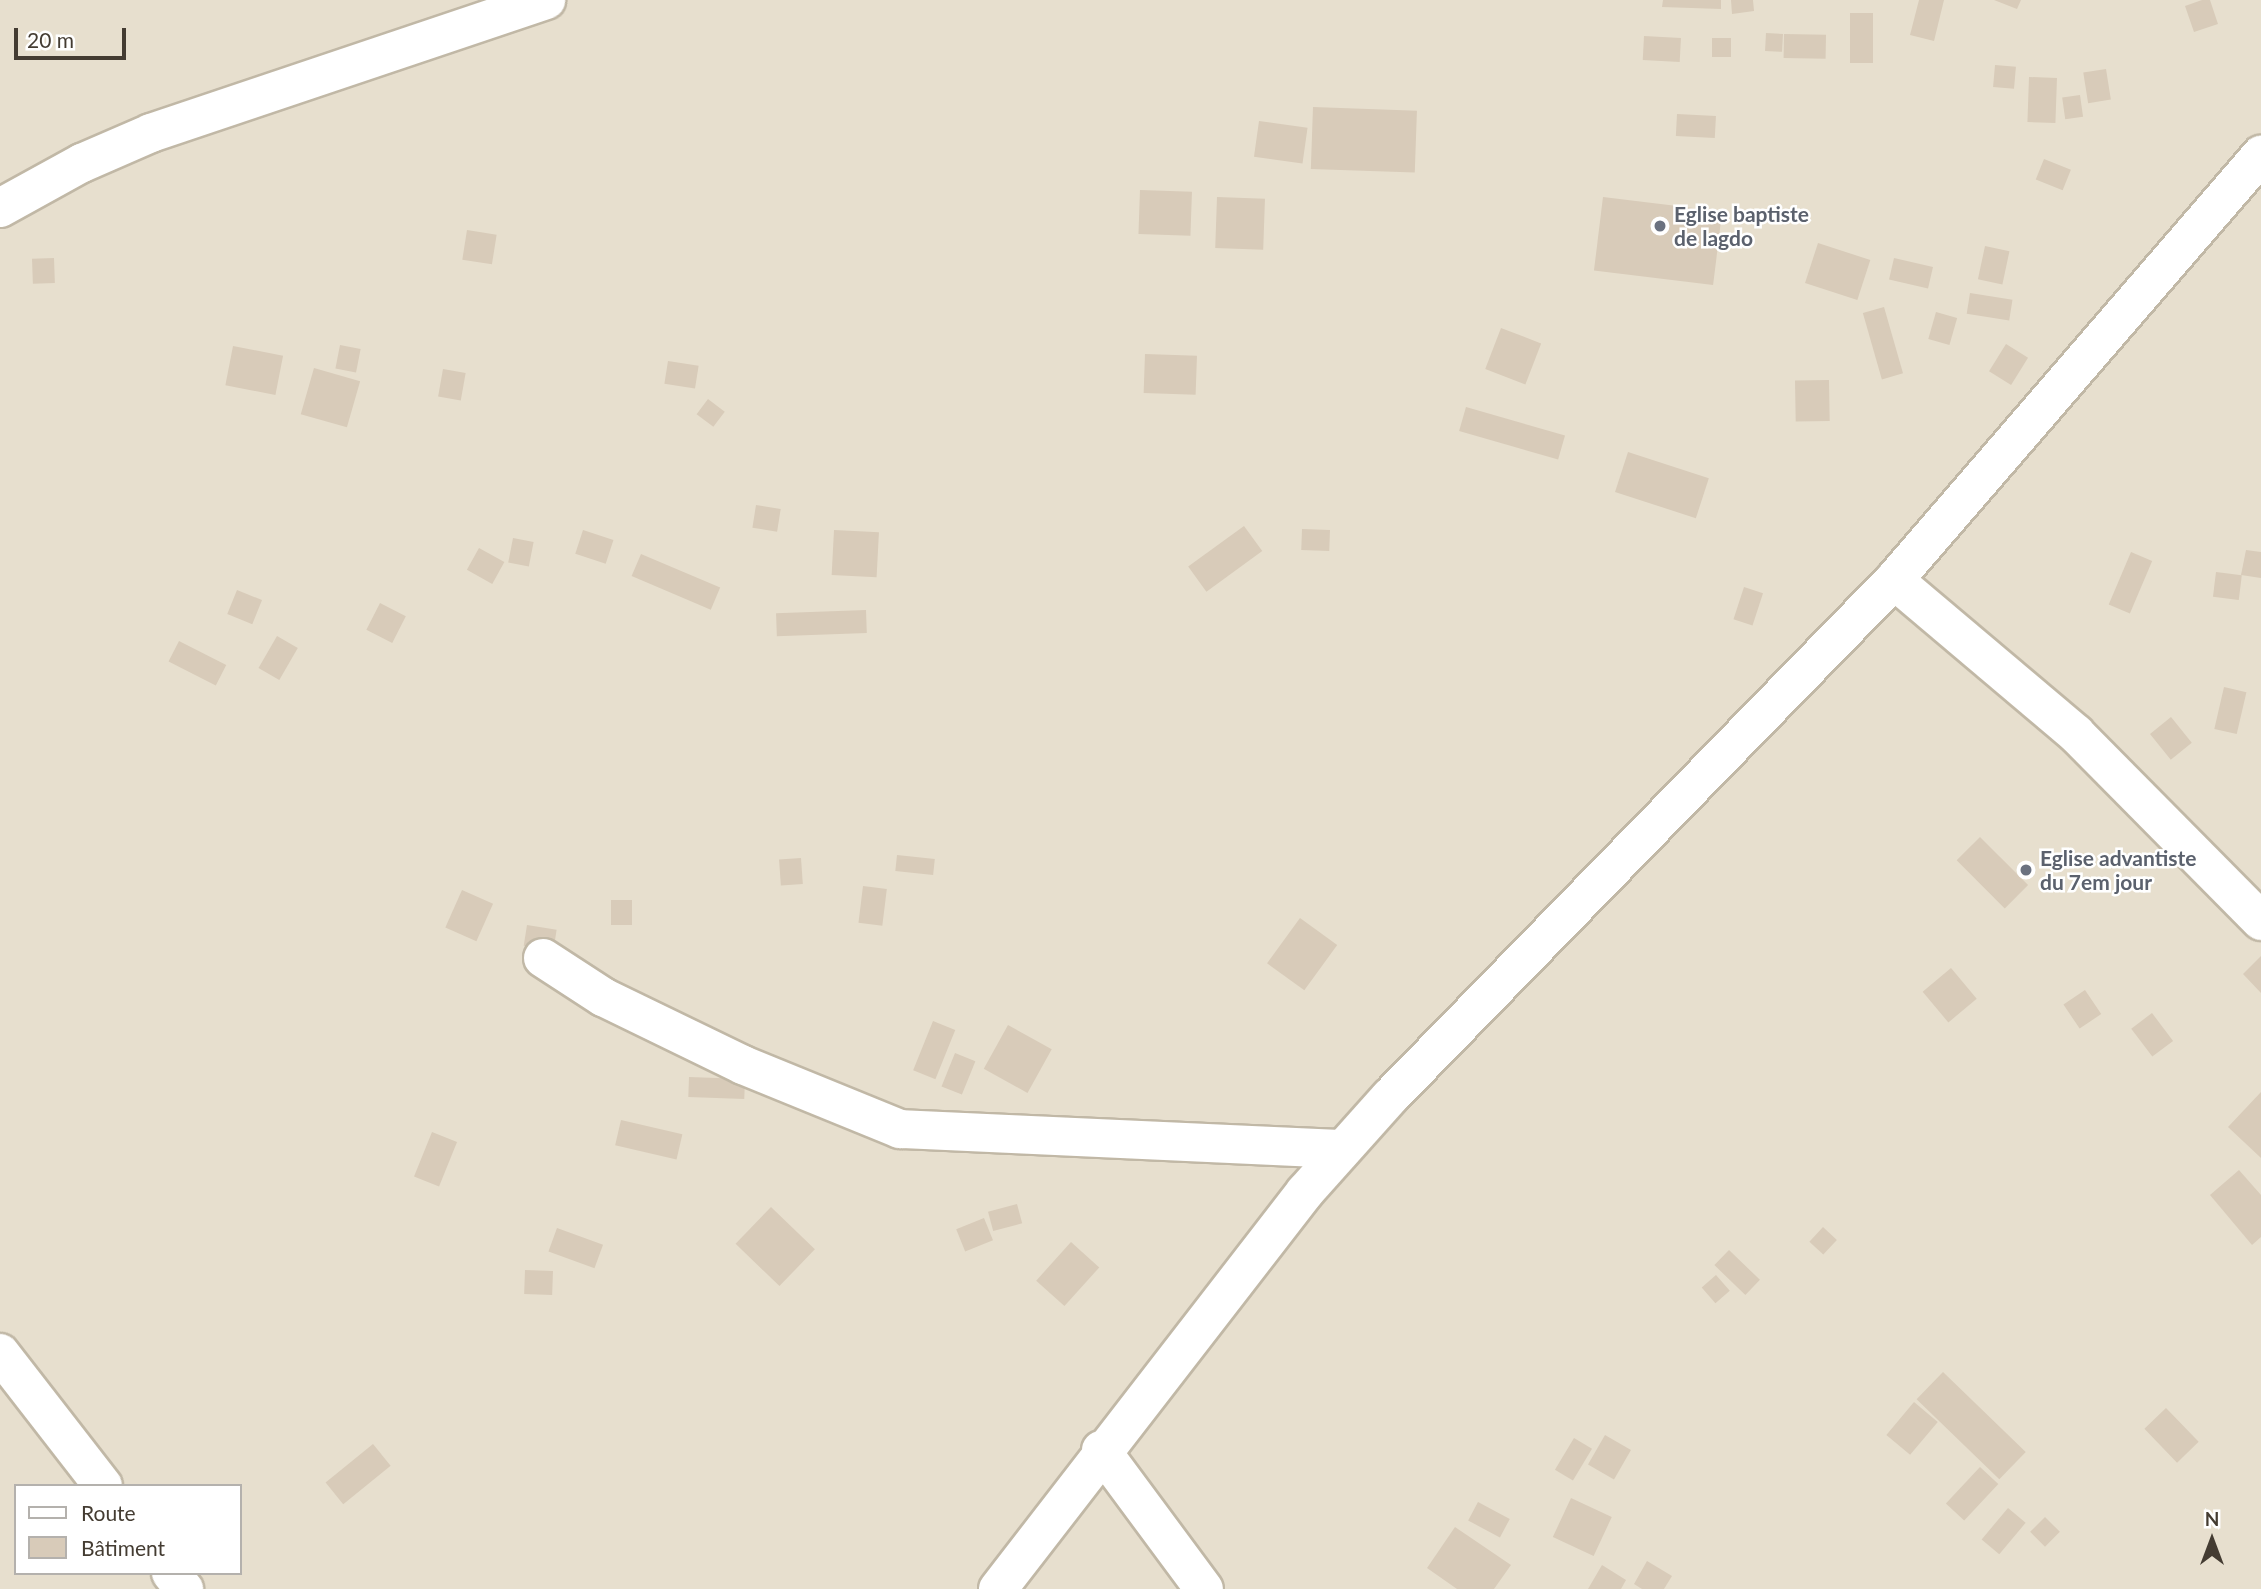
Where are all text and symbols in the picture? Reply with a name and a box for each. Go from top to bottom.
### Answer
scale bar [18,14,130,58]
text: 20 m [27,27,74,52]
place label: Eglise baptiste de lagdo [1674,201,1809,251]
marker: Eglise baptiste de lagdo [1652,218,1668,234]
place label: Eglise advantiste du 7em jour [2040,845,2196,895]
marker: Eglise advantiste du 7em jour [2018,862,2034,878]
legend [14,1484,242,1575]
text: Route [81,1500,136,1525]
north arrow [2177,1505,2247,1575]
text: N [2205,1507,2219,1530]
text: Bâtiment [81,1535,165,1560]

